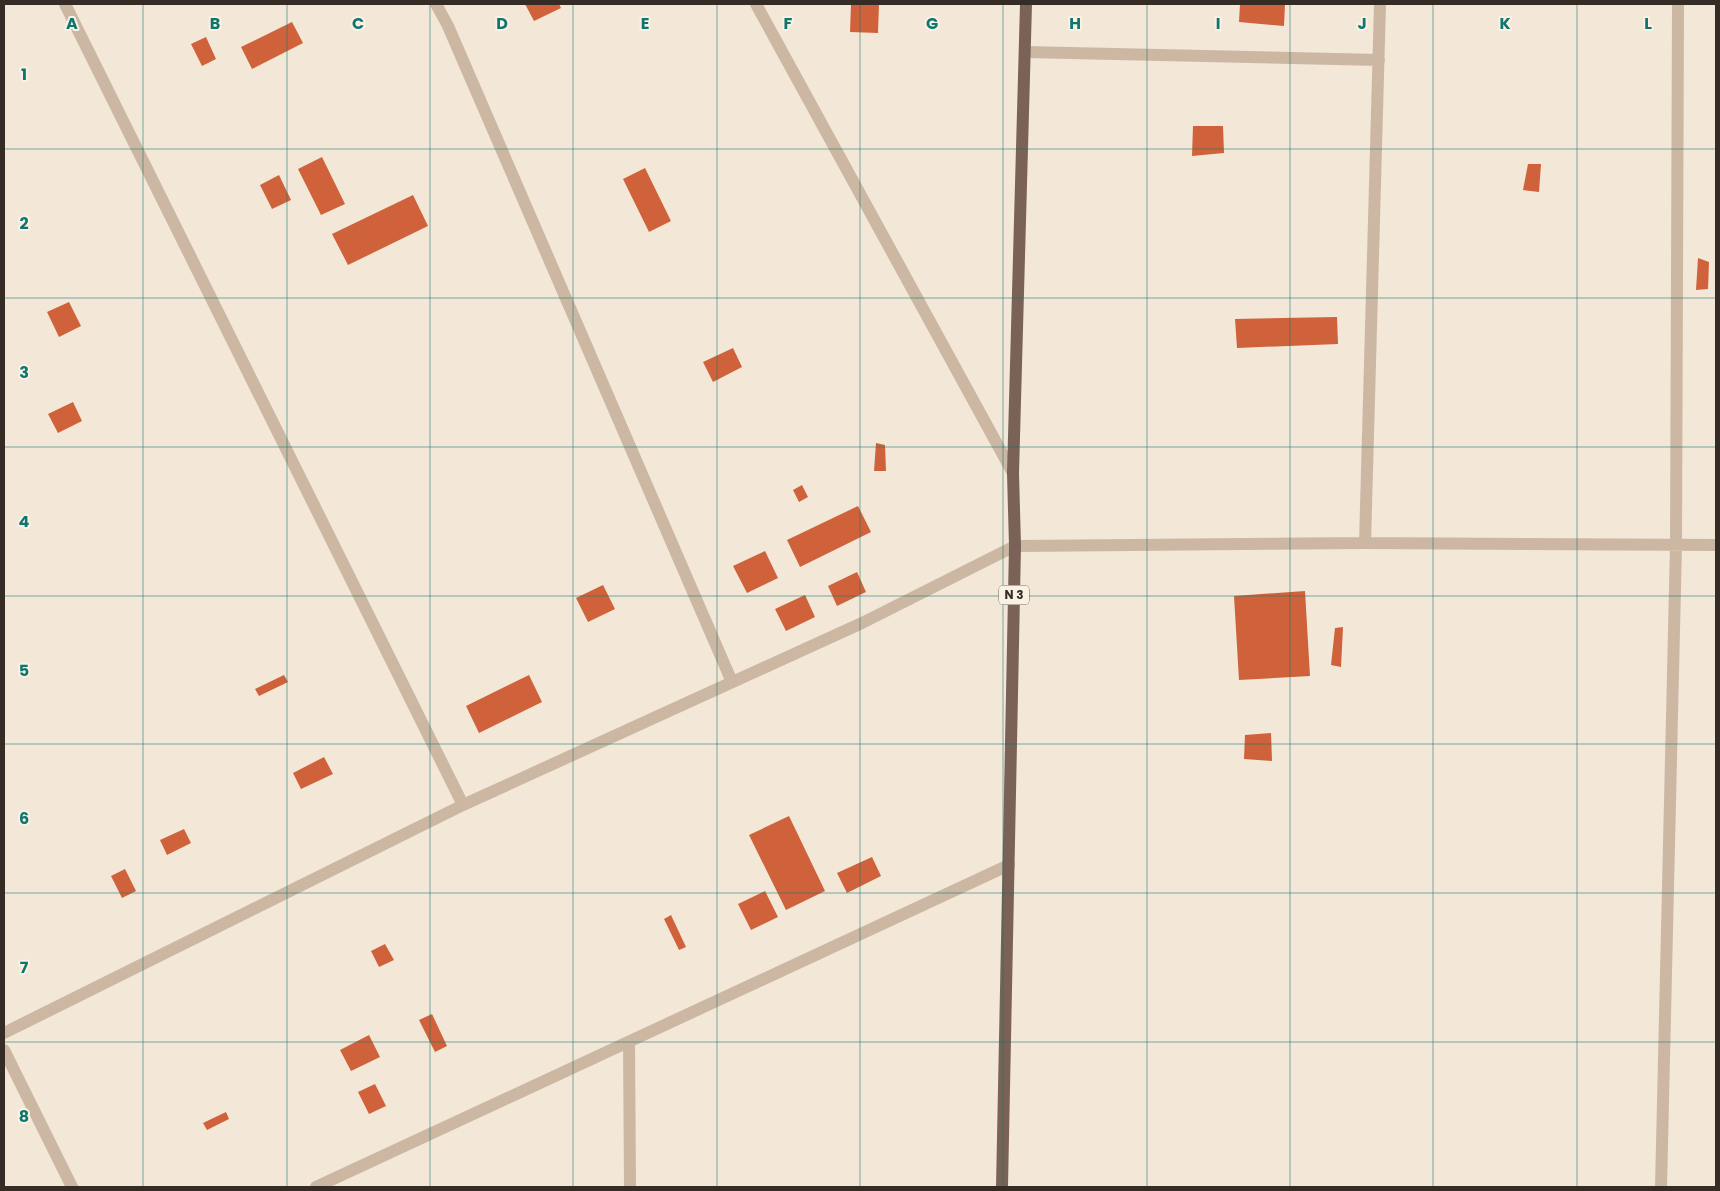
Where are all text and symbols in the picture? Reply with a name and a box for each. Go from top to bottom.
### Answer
text: A [66,12,78,35]
text: B [210,12,220,35]
text: C [352,12,364,35]
text: D [496,12,508,35]
text: E [641,12,649,35]
text: F [784,12,793,35]
text: G [926,12,938,35]
text: H [1069,12,1081,35]
text: I [1216,12,1220,35]
text: J [1357,12,1367,35]
text: K [1499,12,1511,35]
text: L [1644,12,1652,35]
text: 1 [21,63,27,86]
text: 2 [19,212,29,235]
text: 3 [19,361,29,384]
text: 4 [19,510,30,533]
road number: N 3 [999,586,1029,604]
text: 5 [19,659,29,682]
text: 6 [19,807,29,830]
text: 7 [20,956,29,979]
text: 8 [19,1105,29,1128]

